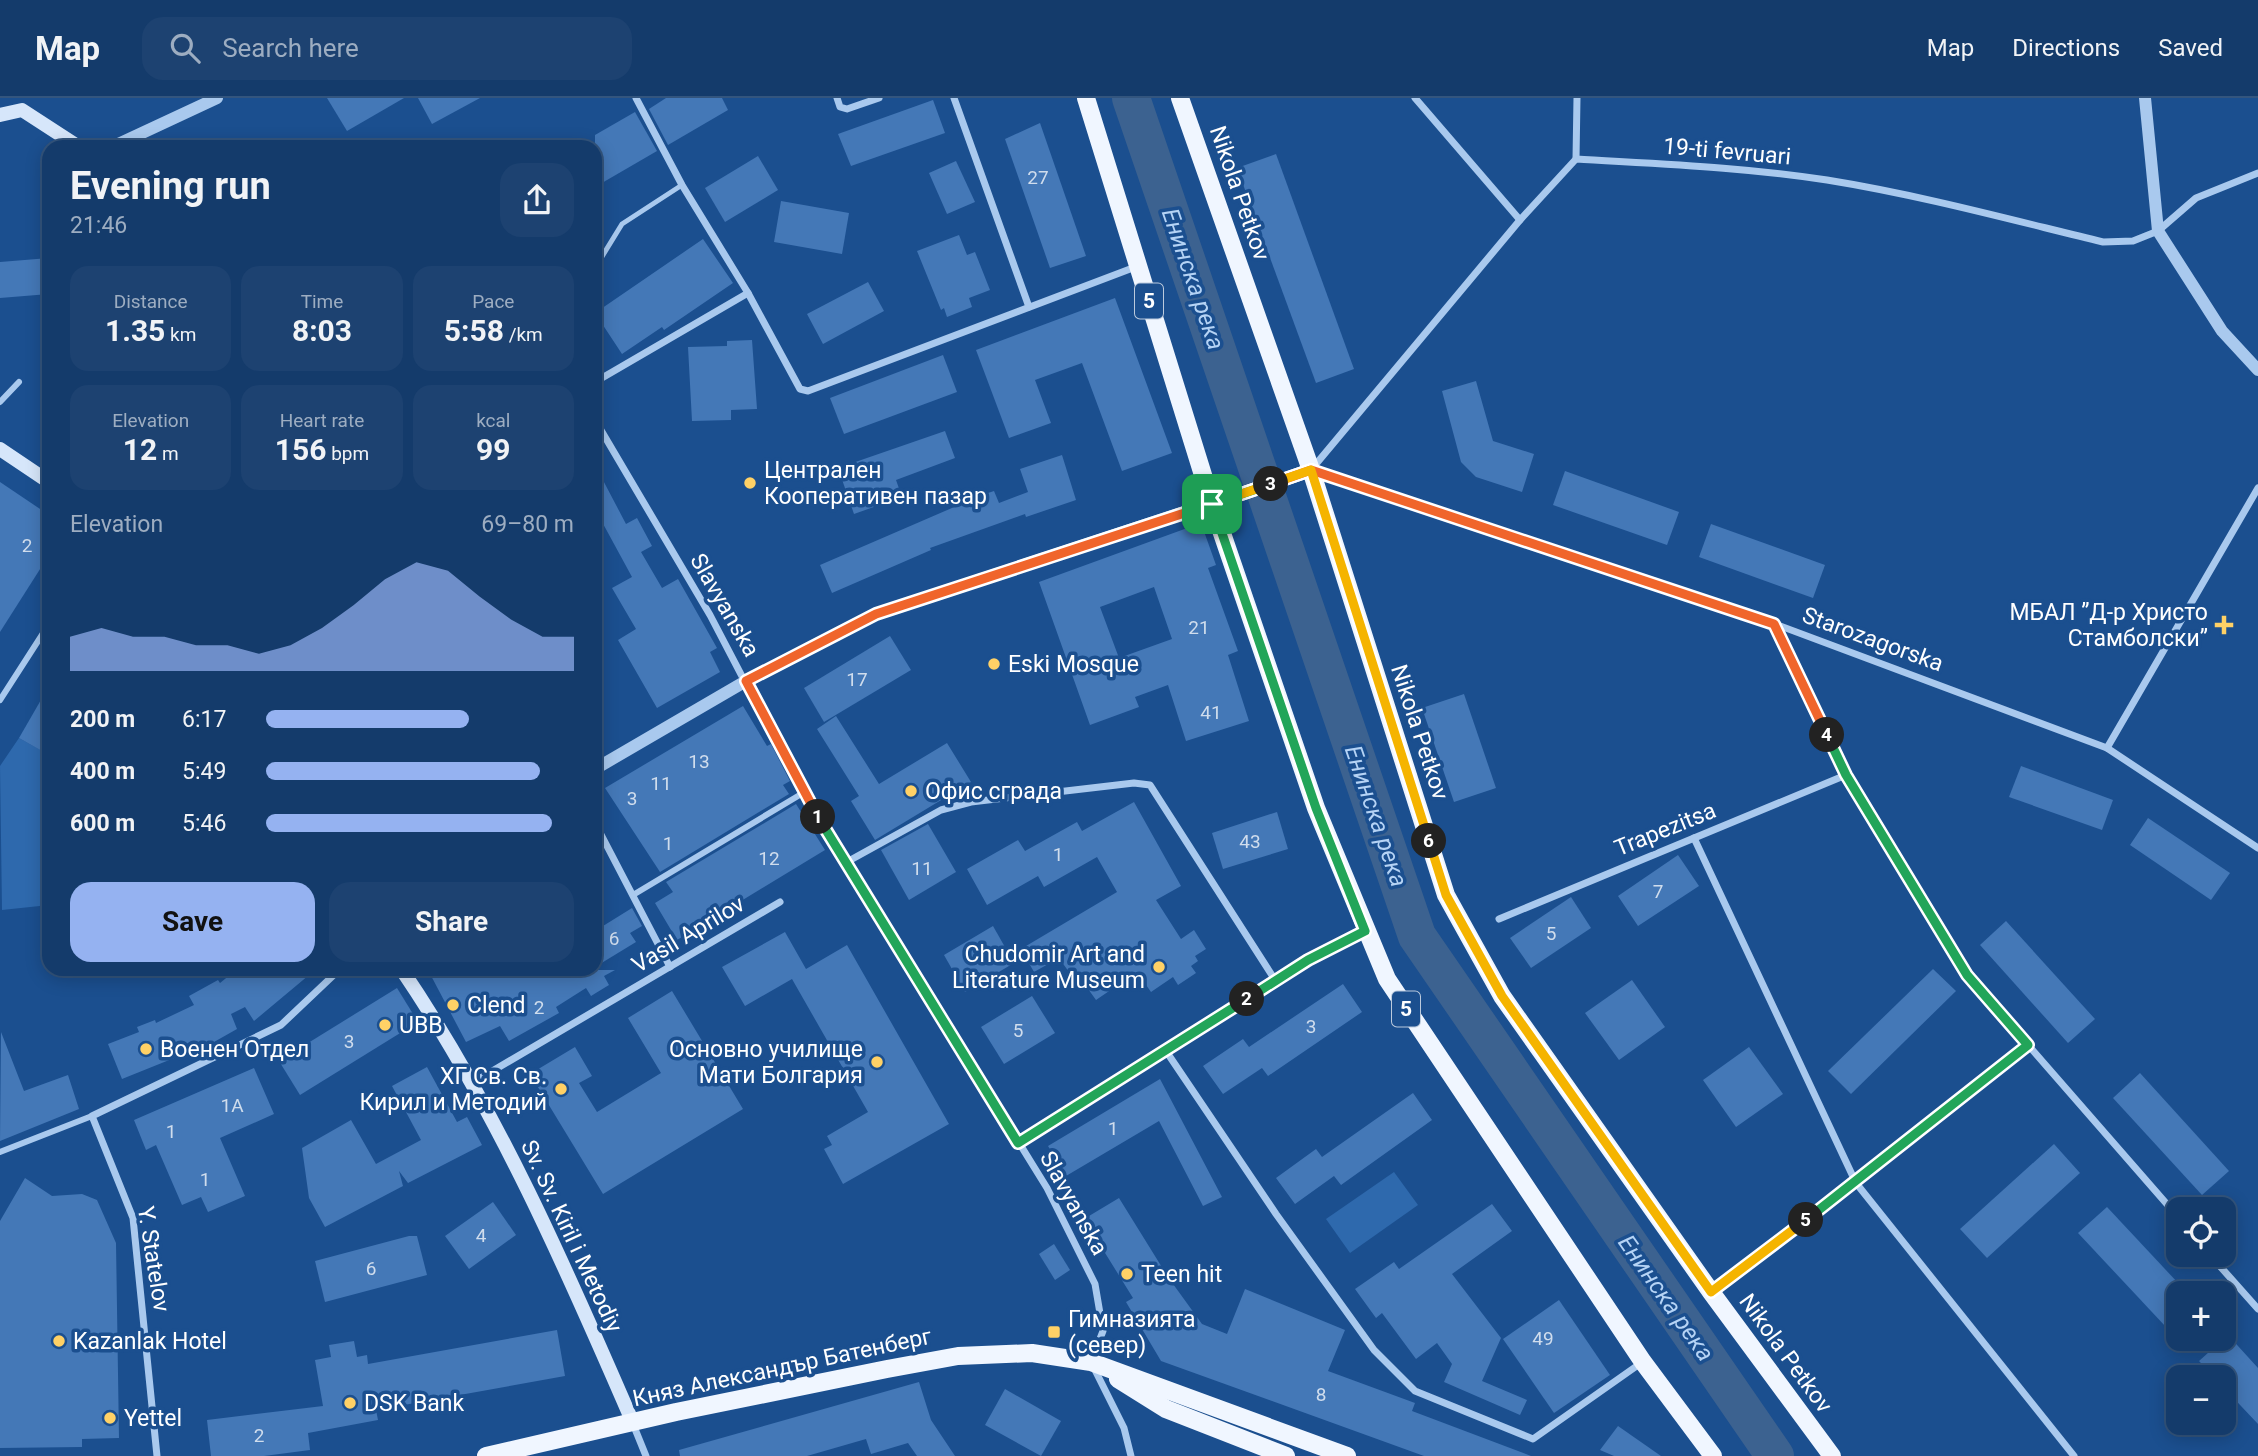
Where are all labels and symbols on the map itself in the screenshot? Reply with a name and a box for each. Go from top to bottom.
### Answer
street label: Nikola Petkov [1204,122,1275,264]
street label: 19-ti fevruari [1662,132,1792,171]
house number: 27 [1027,166,1049,189]
water label: Енинска река [1156,205,1230,353]
road number: 5 [1135,284,1163,318]
place label: Централен Кооперативен пазар [764,457,987,510]
pin: 3 [1254,466,1288,502]
pin [1182,474,1242,534]
marker: Централен Кооперативен пазар [742,475,758,491]
house number: 2 [22,534,32,557]
street label: Slavyanska [684,549,765,662]
place label: МБАЛ ”Д-р Христо Стамболски” [2009,599,2208,652]
street label: Starozagorska [1799,601,1947,677]
marker: МБАЛ ”Д-р Христо Стамболски” [2214,615,2234,635]
house number: 21 [1188,616,1210,639]
place label: Eski Mosque [1008,651,1139,678]
marker: Eski Mosque [986,656,1002,672]
street label: Nikola Petkov [1385,661,1454,803]
house number: 17 [846,668,868,691]
house number: 41 [1200,701,1222,724]
pin: 4 [1810,718,1844,752]
water label: Енинска река [1339,742,1413,890]
house number: 13 [688,750,710,773]
house number: 11 [650,772,672,795]
place label: Офис сграда [925,778,1062,805]
marker: Офис сграда [903,783,919,799]
house number: 3 [627,787,637,810]
street label: Trapezitsa [1611,797,1720,862]
pin: 1 [800,800,836,834]
pin: 6 [1412,824,1446,858]
house number: 43 [1239,830,1261,853]
house number: 1 [663,832,673,855]
house number: 1 [1053,843,1063,866]
house number: 12 [758,847,780,870]
house number: 11 [911,857,933,880]
house number: 7 [1653,880,1663,903]
street label: Vasil Aprilov [627,890,749,979]
house number: 5 [1546,922,1556,945]
house number: 6 [609,927,619,950]
place label: Chudomir Art and Literature Museum [952,941,1145,994]
marker: Chudomir Art and Literature Museum [1151,959,1167,975]
pin: 2 [1230,982,1264,1016]
place label: Clend [467,992,525,1019]
road number: 5 [1392,992,1420,1026]
house number: 2 [534,996,544,1019]
marker: Clend [445,997,461,1013]
place label: UBB [399,1012,443,1039]
house number: 3 [1306,1015,1316,1038]
marker: UBB [377,1017,393,1033]
house number: 5 [1013,1019,1023,1042]
house number: 3 [344,1030,354,1053]
place label: Военен Отдел [160,1036,309,1063]
place label: Основно училище Мати Болгария [669,1036,863,1089]
marker: Военен Отдел [138,1041,154,1057]
marker: Основно училище Мати Болгария [869,1054,885,1070]
place label: ХГ Св. Св. Кирил и Методий [360,1063,547,1116]
marker: ХГ Св. Св. Кирил и Методий [553,1081,569,1097]
house number: 1А [220,1094,244,1117]
house number: 1 [1108,1117,1118,1140]
house number: 1 [166,1120,176,1143]
street label: Sv. Sv. Kiril i Metodiy [515,1136,628,1337]
street label: Slavyanska [1034,1147,1113,1260]
house number: 1 [200,1168,210,1191]
pin: 5 [1788,1202,1824,1238]
street label: Y. Statelov [132,1204,175,1314]
house number: 4 [476,1224,487,1247]
water label: Енинска река [1612,1230,1720,1366]
house number: 6 [366,1257,376,1280]
place label: Teen hit [1141,1261,1222,1288]
marker: Teen hit [1119,1266,1135,1282]
street label: Nikola Petkov [1733,1289,1838,1418]
place label: Гимназията (север) [1068,1306,1196,1359]
street label: Княз Александър Батенберг [630,1323,934,1412]
marker: Гимназията (север) [1046,1324,1062,1340]
house number: 49 [1532,1327,1554,1350]
place label: Kazanlak Hotel [73,1328,227,1355]
marker: Kazanlak Hotel [51,1333,67,1349]
house number: 8 [1316,1383,1326,1406]
place label: DSK Bank [364,1390,464,1417]
marker: DSK Bank [342,1395,358,1411]
place label: Yettel [124,1405,182,1432]
marker: Yettel [102,1410,118,1426]
house number: 2 [254,1424,264,1447]

